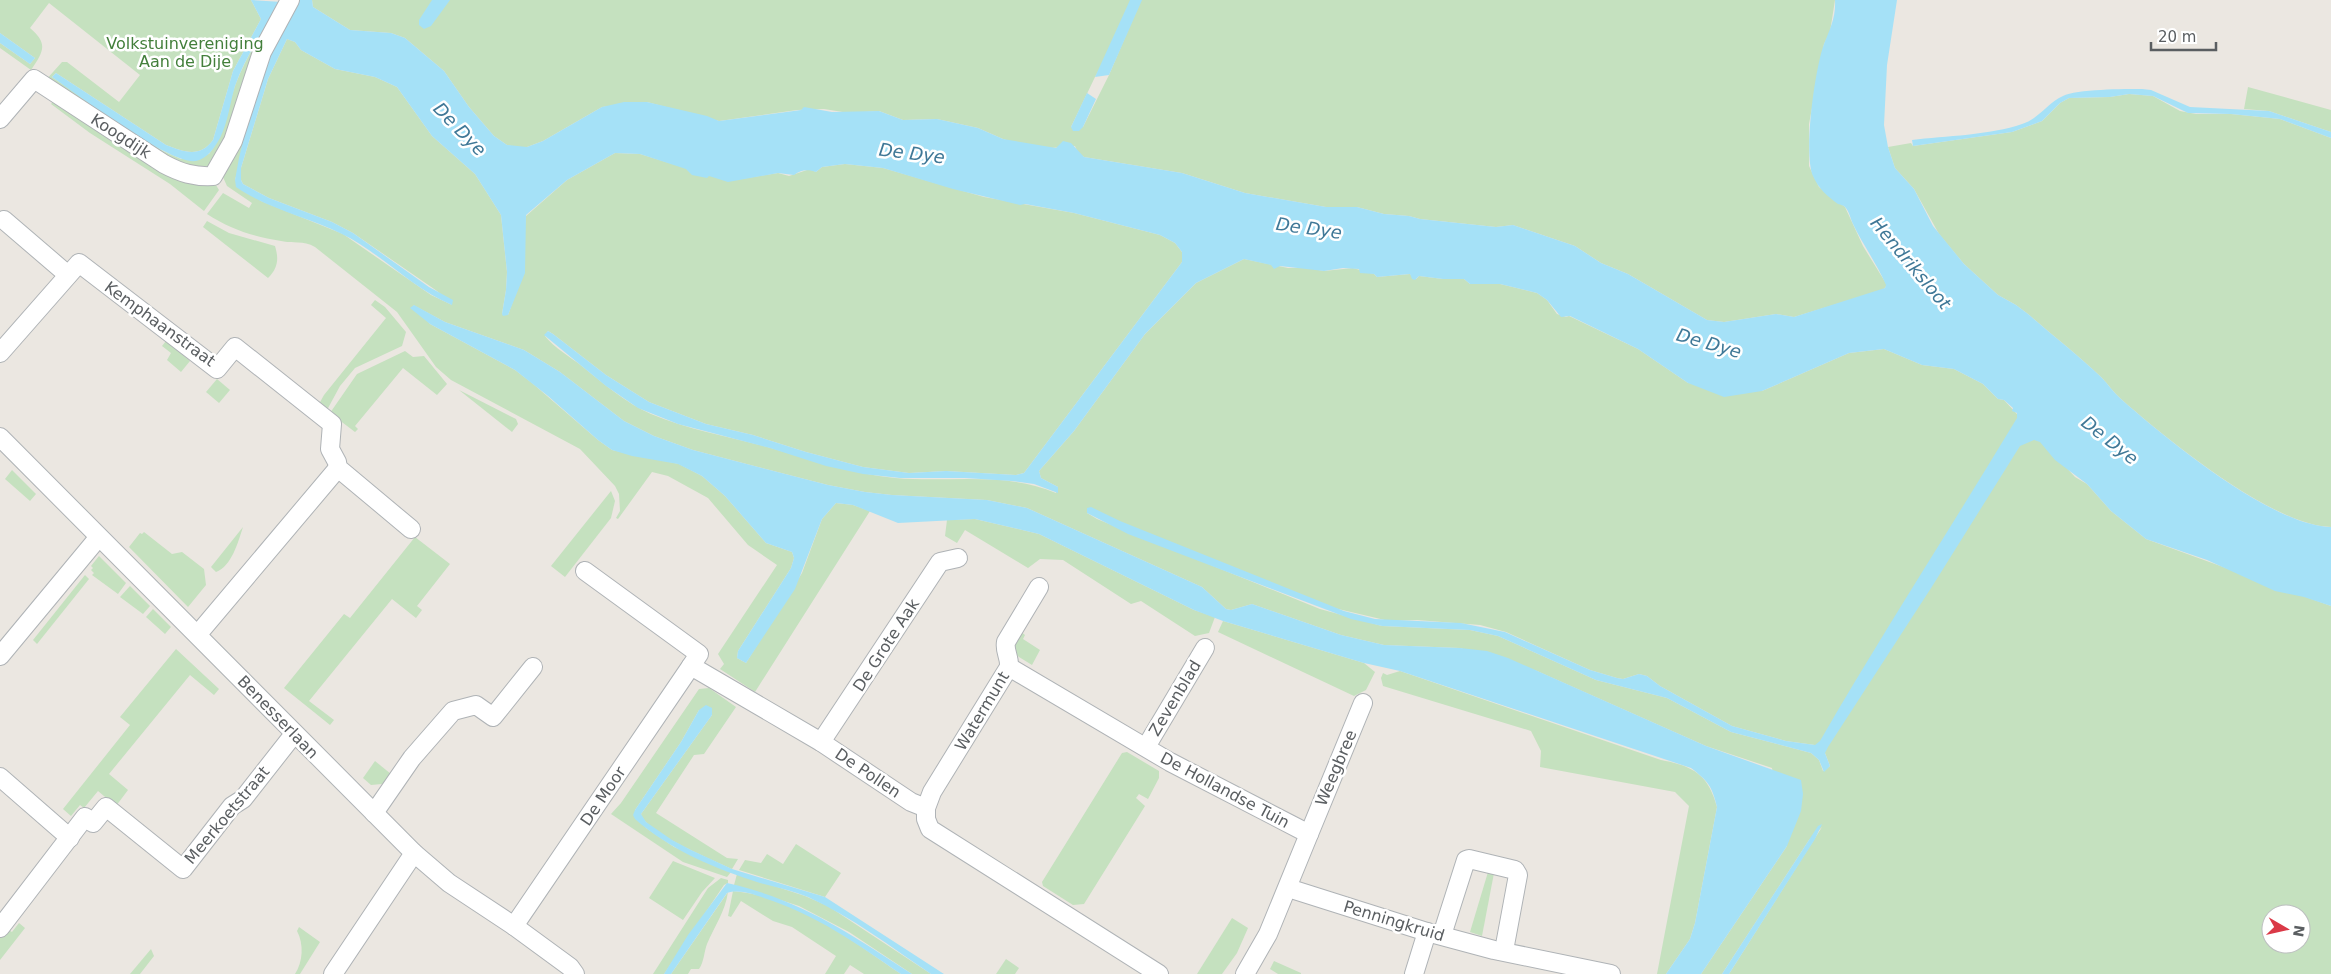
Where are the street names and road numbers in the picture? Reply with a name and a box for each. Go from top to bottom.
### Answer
street label: Koogdijk [87,110,155,163]
street label: Kemphaanstraat [101,277,219,371]
street label: De Grote Aak [849,594,923,695]
street label: Zevenblad [1145,657,1205,739]
street label: Watermunt [951,668,1013,754]
street label: Benesserlaan [234,672,322,762]
street label: Weegbree [1311,727,1361,809]
street label: De Pollen [832,744,904,802]
street label: De Hollandse Tuin [1157,748,1293,832]
street label: Meerkoetstraat [181,762,273,868]
street label: De Moor [576,762,630,829]
street label: Penningkruid [1341,897,1447,945]

